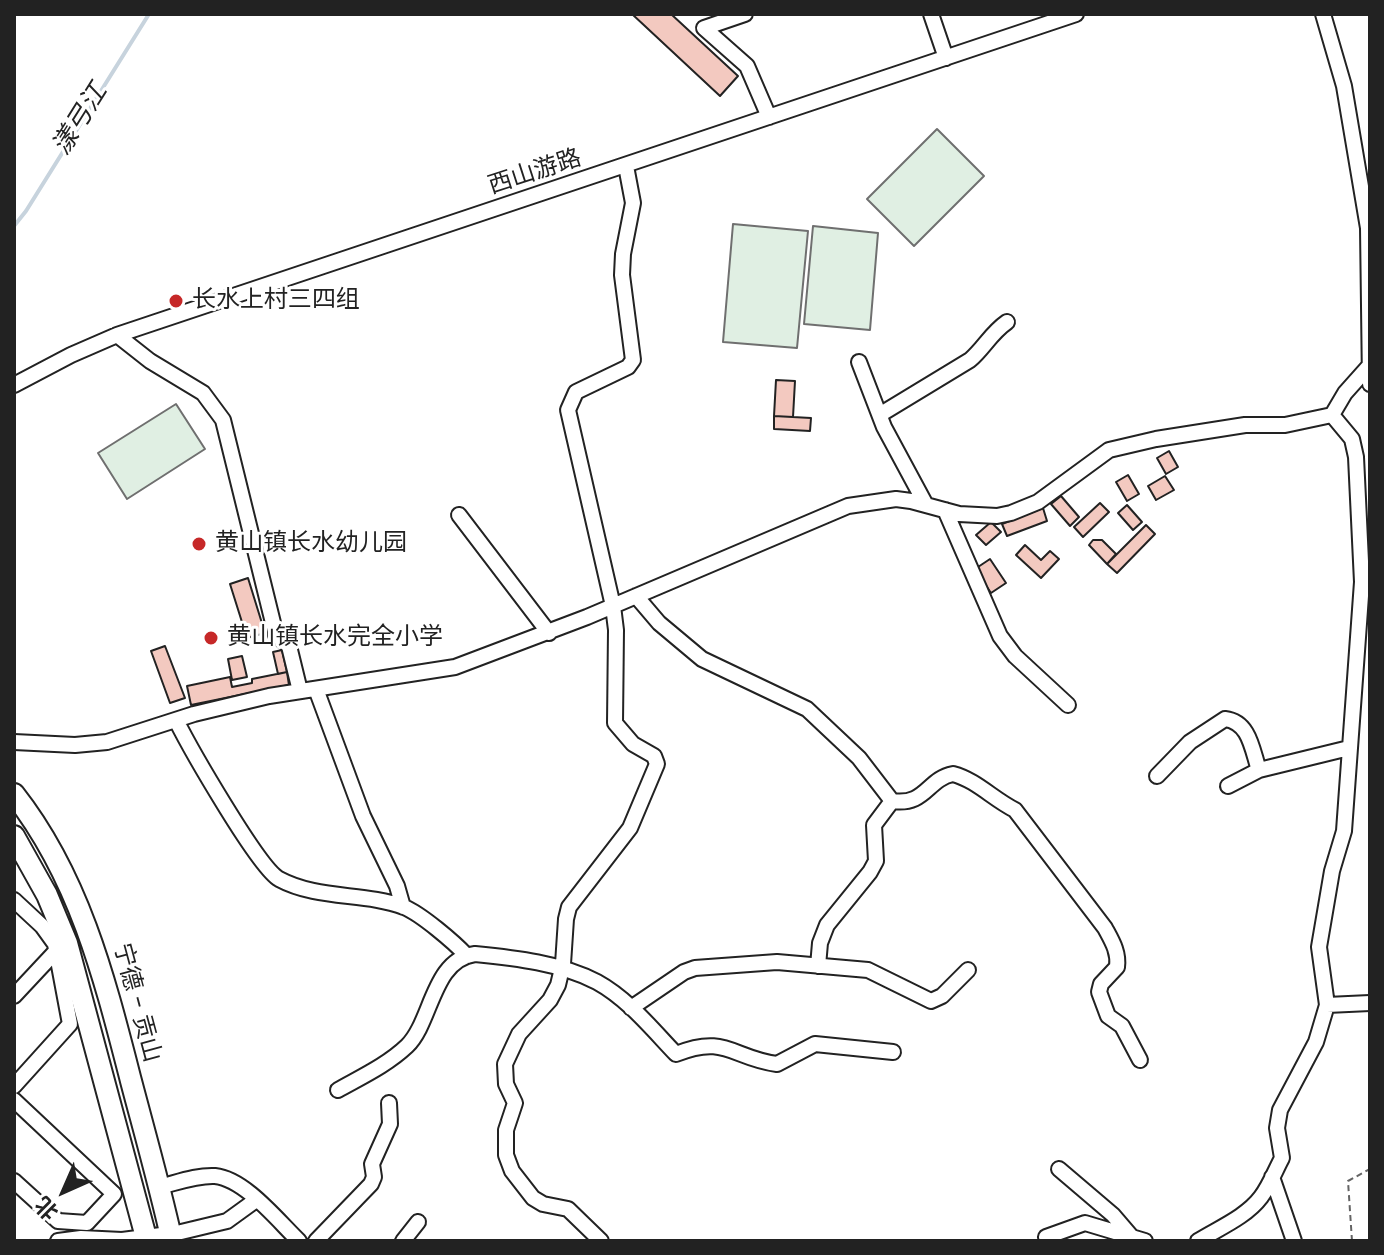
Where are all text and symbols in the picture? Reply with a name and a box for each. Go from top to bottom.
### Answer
water label: 漾弓江 [47,79,115,161]
street label: 西山游路 [485,144,585,202]
place label: 长水上村三四组 [192,287,360,315]
marker: 长水上村三四组 [167,292,185,310]
place label: 黄山镇长水幼儿园 [215,530,407,558]
marker: 黄山镇长水幼儿园 [190,535,208,553]
place label: 黄山镇长水完全小学 [227,624,443,652]
marker: 黄山镇长水完全小学 [202,629,220,647]
street label: 宁德 - 贡山 [106,940,166,1066]
north arrow [24,1151,104,1231]
text: 北 [28,1190,65,1227]

